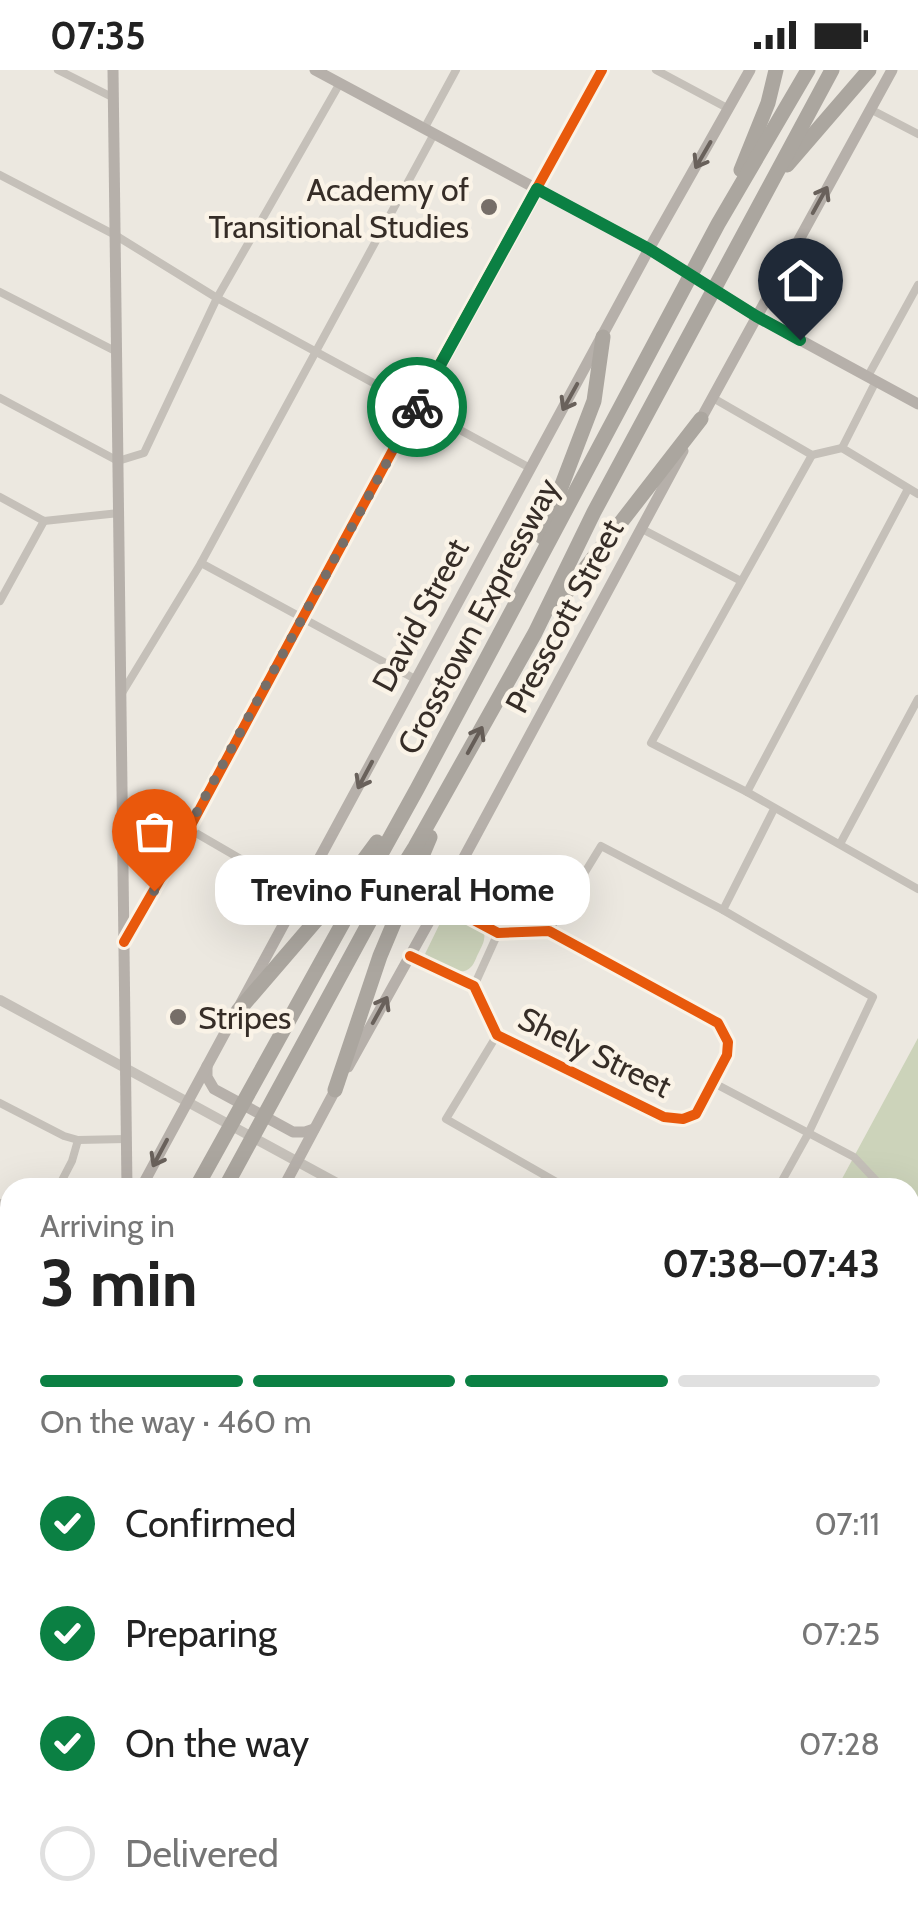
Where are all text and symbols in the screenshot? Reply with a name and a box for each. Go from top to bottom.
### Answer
text: 07:35 [50,12,146,59]
one-way arrow [692,140,712,169]
place label: Academy of Transitional Studies [208,170,469,246]
one-way arrow [811,186,831,215]
marker: Academy of Transitional Studies [478,196,500,218]
pin [758,238,843,341]
icon: home [773,253,828,308]
courier [367,357,467,457]
icon: bike [390,380,445,435]
one-way arrow [559,381,579,411]
street label: Crosstown Expressway [389,471,567,761]
street label: Presscott Street [497,512,631,719]
street label: David Street [363,532,477,698]
one-way arrow [466,725,486,755]
one-way arrow [355,760,375,789]
pin [112,789,197,892]
icon: bag [127,804,182,859]
callout: Trevino Funeral Home [214,856,589,926]
text: Trevino Funeral Home [251,870,554,909]
one-way arrow [370,996,390,1025]
place label: Stripes [198,998,291,1037]
street label: Shely Street [512,998,678,1106]
marker: Stripes [167,1006,189,1028]
one-way arrow [149,1137,169,1167]
text: Arriving in [40,1206,175,1245]
text: 07:38–07:43 [662,1240,880,1287]
text: 3 min [40,1243,198,1322]
text: On the way · 460 m [40,1402,311,1441]
icon: check [40,1496,95,1551]
text: Confirmed [125,1500,296,1547]
text: 07:11 [814,1504,880,1543]
icon: check [40,1606,95,1661]
text: Preparing [125,1610,277,1657]
text: 07:25 [801,1614,880,1653]
icon: check [40,1716,95,1771]
text: On the way [125,1720,309,1767]
text: 07:28 [799,1724,880,1763]
text: Delivered [125,1830,279,1877]

